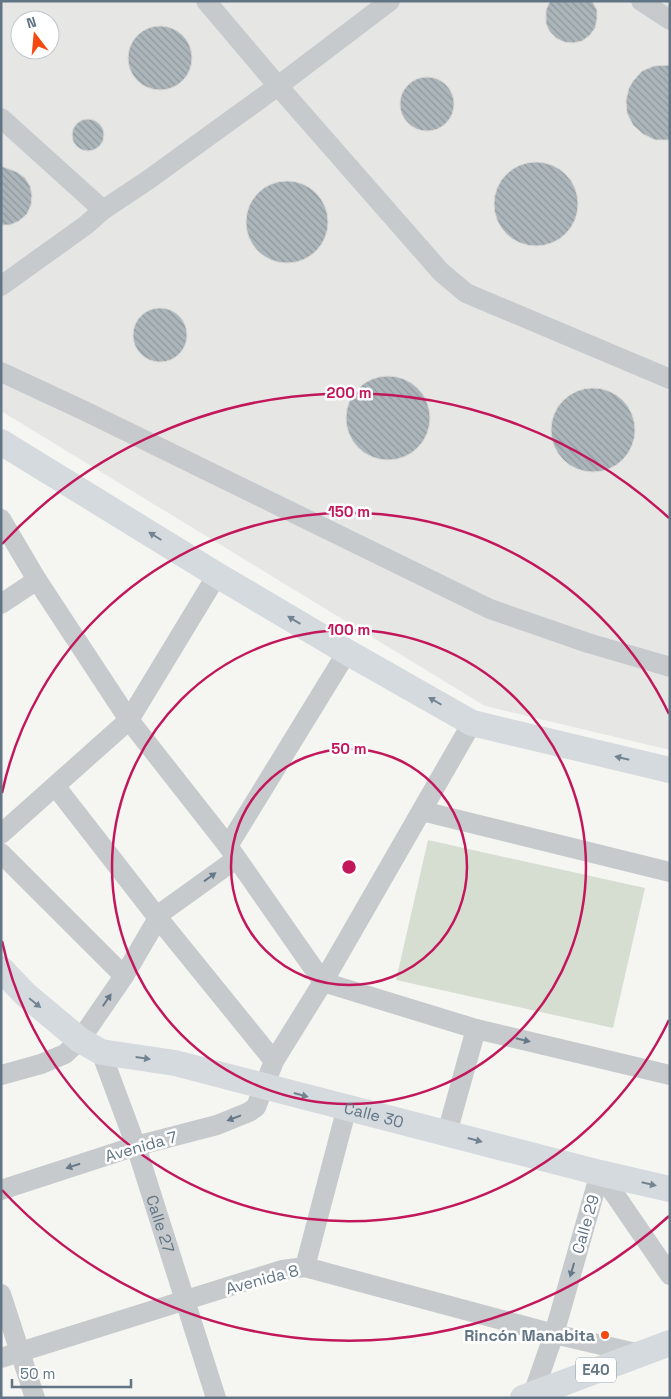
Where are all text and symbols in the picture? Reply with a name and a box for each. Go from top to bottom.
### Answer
north arrow [10,10,60,60]
text: N [24,13,38,32]
text: 200 m [327,383,371,402]
text: 150 m [328,502,370,521]
one-way arrow [148,532,161,541]
one-way arrow [287,616,300,625]
text: 100 m [328,620,370,639]
one-way arrow [428,697,441,706]
text: 50 m [331,739,367,758]
one-way arrow [615,754,630,762]
centre of rings [340,858,358,876]
one-way arrow [203,872,216,883]
one-way arrow [103,993,112,1007]
one-way arrow [29,998,42,1009]
one-way arrow [516,1036,531,1044]
one-way arrow [135,1054,151,1062]
one-way arrow [293,1091,308,1099]
street label: Calle 30 [342,1097,406,1133]
one-way arrow [226,1114,241,1122]
street label: Avenida 7 [103,1126,180,1167]
one-way arrow [467,1136,483,1144]
one-way arrow [65,1163,80,1171]
one-way arrow [642,1180,657,1188]
street label: Calle 27 [141,1192,179,1256]
street label: Calle 29 [567,1192,604,1256]
street label: Avenida 8 [223,1260,301,1299]
one-way arrow [568,1263,576,1278]
place label: Rincón Manabita [464,1325,595,1346]
marker: Rincón Manabita [599,1329,611,1341]
scale bar [12,1356,131,1388]
road number: E40 [576,1358,616,1382]
text: 50 m [20,1364,55,1383]

